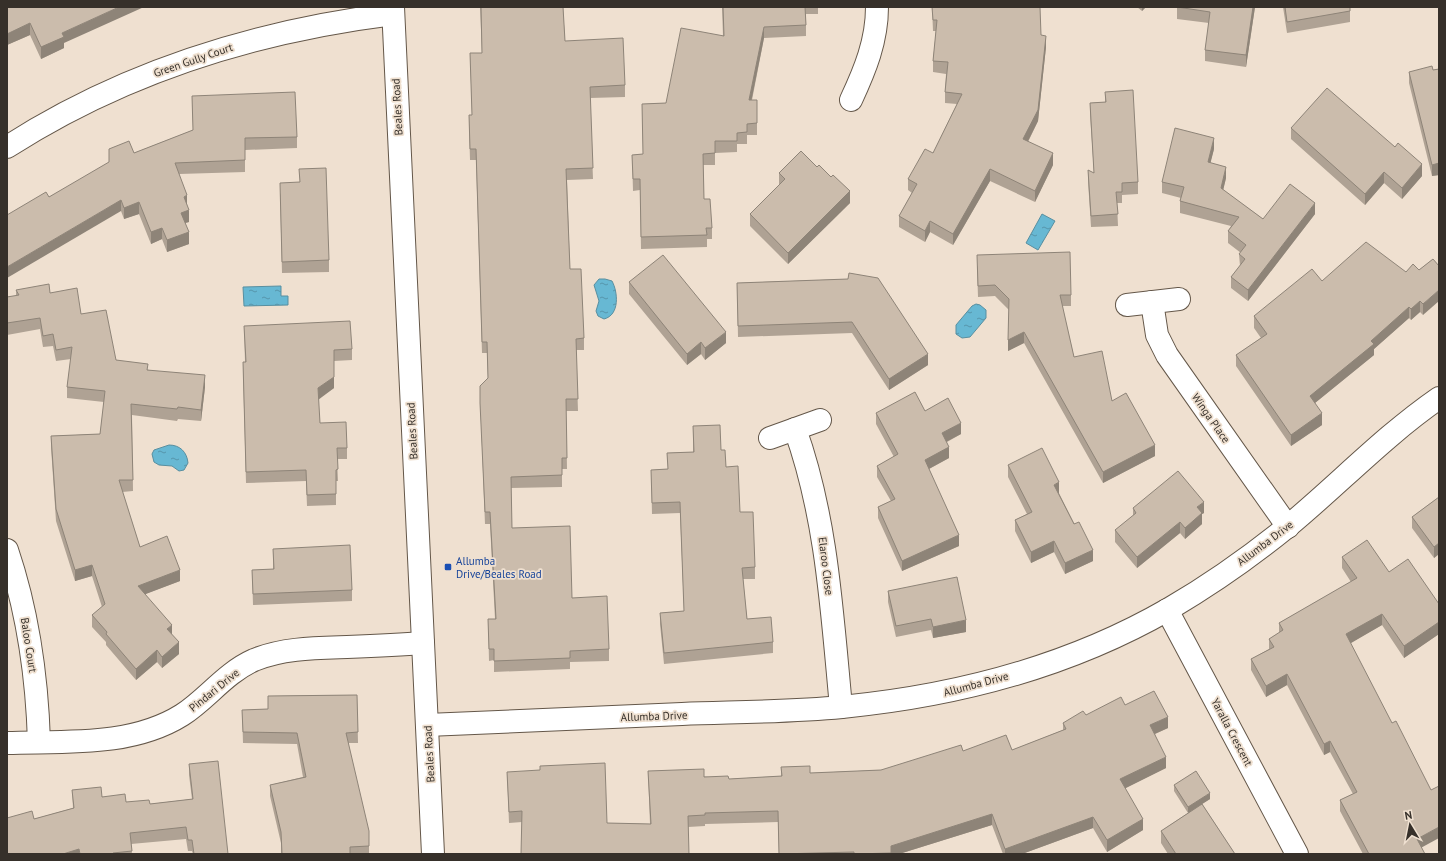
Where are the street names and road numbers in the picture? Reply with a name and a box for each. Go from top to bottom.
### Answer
street label: Green Gully Court [152,40,235,80]
street label: Beales Road [389,78,405,136]
street label: Winga Place [1189,390,1233,446]
street label: Beales Road [404,402,420,460]
street label: Allumba Drive [1234,517,1296,569]
street label: Elaroo Close [815,536,837,596]
street label: Baloo Court [18,617,40,674]
street label: Pindari Drive [186,665,242,715]
street label: Allumba Drive [942,669,1010,699]
street label: Yaralla Crescent [1208,696,1256,769]
street label: Allumba Drive [620,708,688,724]
street label: Beales Road [421,725,437,783]

